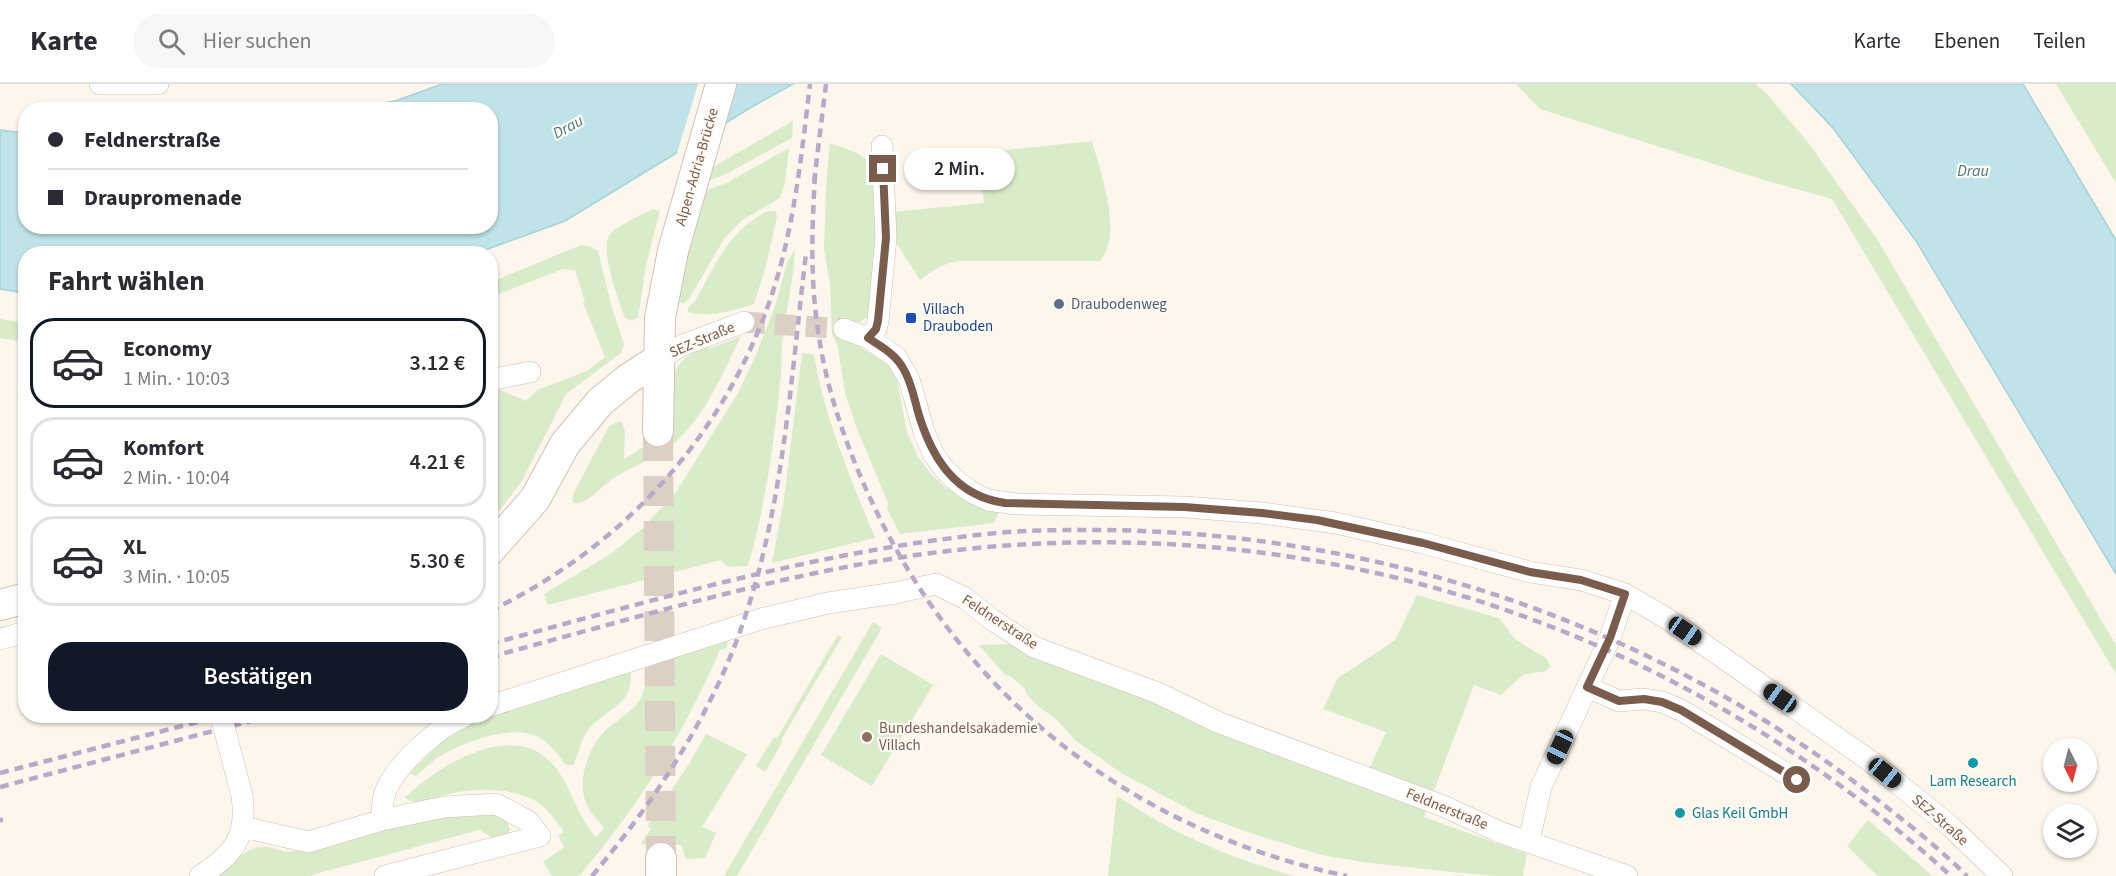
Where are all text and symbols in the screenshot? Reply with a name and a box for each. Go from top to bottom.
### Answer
search box [134,14,554,68]
text: Karte [30,21,98,61]
icon: search [155,25,188,58]
text: Hier suchen [203,25,312,57]
text: Karte [1854,26,1901,56]
text: Ebenen [1934,26,2000,56]
text: Teilen [2033,26,2086,56]
street label: Alpen-Adria-Brücke [670,106,724,228]
water label: Drau [549,110,587,144]
text: Feldnerstraße [84,124,221,156]
callout: 2 Min. [904,148,1015,190]
route end [869,155,896,182]
text: 2 Min. [934,155,985,183]
water label: Drau [1957,160,1989,182]
text: Draupromenade [84,182,242,214]
text: Fahrt wählen [48,262,205,301]
place label: Draubodenweg [1071,294,1167,315]
marker: Draubodenweg [1052,297,1066,311]
place label: Villach Drauboden [923,299,993,337]
marker: Villach Drauboden [904,311,918,325]
street label: SEZ-Straße [666,317,738,363]
text: Economy [123,333,212,365]
icon: car [51,336,105,390]
text: 3.12 € [409,347,465,379]
text: 1 Min. · 10:03 [123,365,230,393]
text: Komfort [123,432,204,464]
icon: car [51,435,105,489]
text: 4.21 € [409,446,465,478]
text: 2 Min. · 10:04 [123,464,230,492]
text: XL [123,531,147,563]
icon: car [51,534,105,588]
text: 5.30 € [409,545,465,577]
text: 3 Min. · 10:05 [123,563,230,591]
street label: Feldnerstraße [958,589,1042,655]
car [1665,613,1705,649]
button: Bestätigen [48,642,468,711]
car [1760,680,1800,716]
place label: Bundeshandelsakademie Villach [879,718,1038,756]
car [1544,727,1576,767]
marker: Bundeshandelsakademie Villach [860,730,874,744]
north arrow [2043,738,2097,792]
map controls [2043,738,2097,858]
car [1865,755,1905,791]
marker: Lam Research [1966,756,1980,770]
route start [1783,766,1810,793]
place label: Lam Research [1929,771,2017,792]
street label: Feldnerstraße [1403,783,1491,835]
street label: SEZ-Straße [1907,789,1973,851]
place label: Glas Keil GmbH [1692,803,1788,824]
button: layers [2043,804,2097,858]
marker: Glas Keil GmbH [1673,806,1687,820]

